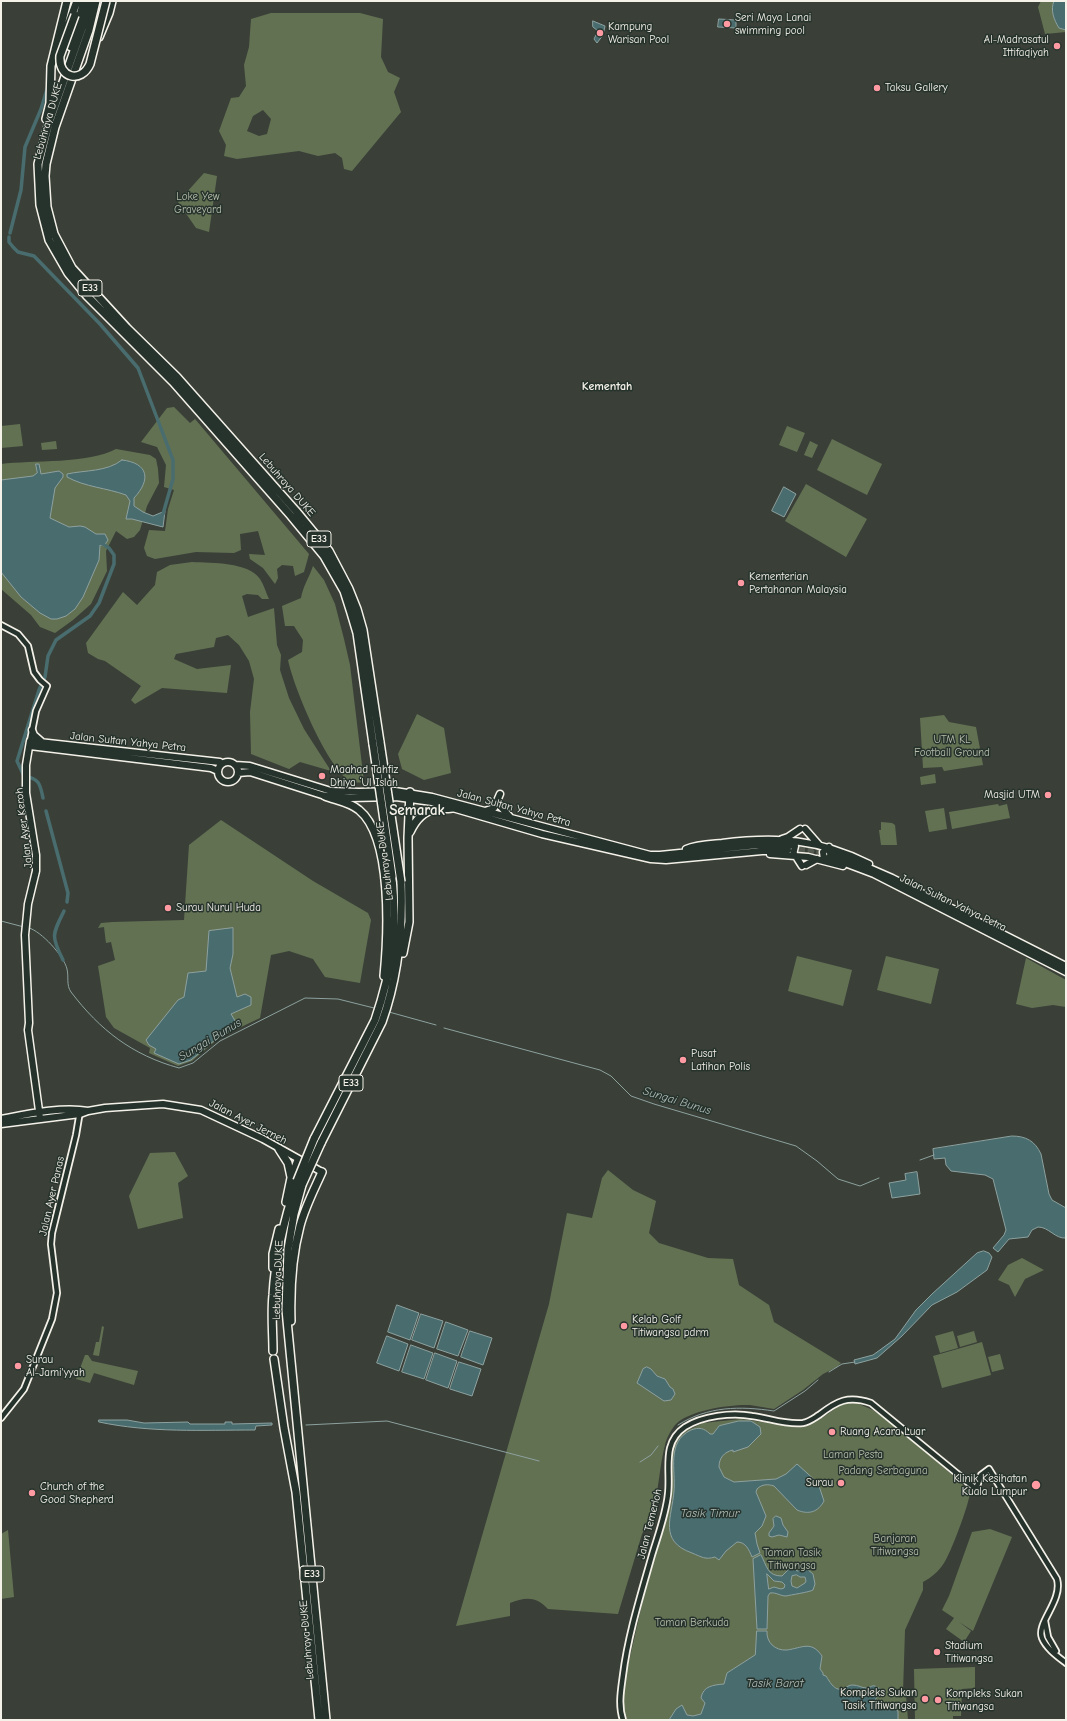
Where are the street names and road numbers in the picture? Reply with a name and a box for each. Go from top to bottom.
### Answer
street label: Lebuhraya DUKE [31,81,65,161]
road number: E33 [78,280,102,296]
street label: Lebuhraya DUKE [256,451,318,519]
road number: E33 [307,531,331,547]
street label: Jalan Sultan Yahya Petra [69,729,187,755]
street label: Jalan Ayer Keroh [13,787,35,869]
street label: Jalan Sultan Yahya Petra [456,787,572,829]
street label: Lebuhraya DUKE [374,821,396,901]
street label: Jalan Sultan Yahya Petra [898,872,1008,934]
road number: E33 [339,1075,363,1091]
street label: Jalan Ayer Jerneh [207,1097,289,1147]
street label: Jalan Ayer Panas [36,1155,68,1237]
street label: Lebuhraya DUKE [270,1240,286,1320]
street label: Jalan Temerloh [635,1487,665,1561]
road number: E33 [300,1566,324,1582]
street label: Lebuhraya DUKE [297,1600,317,1680]

